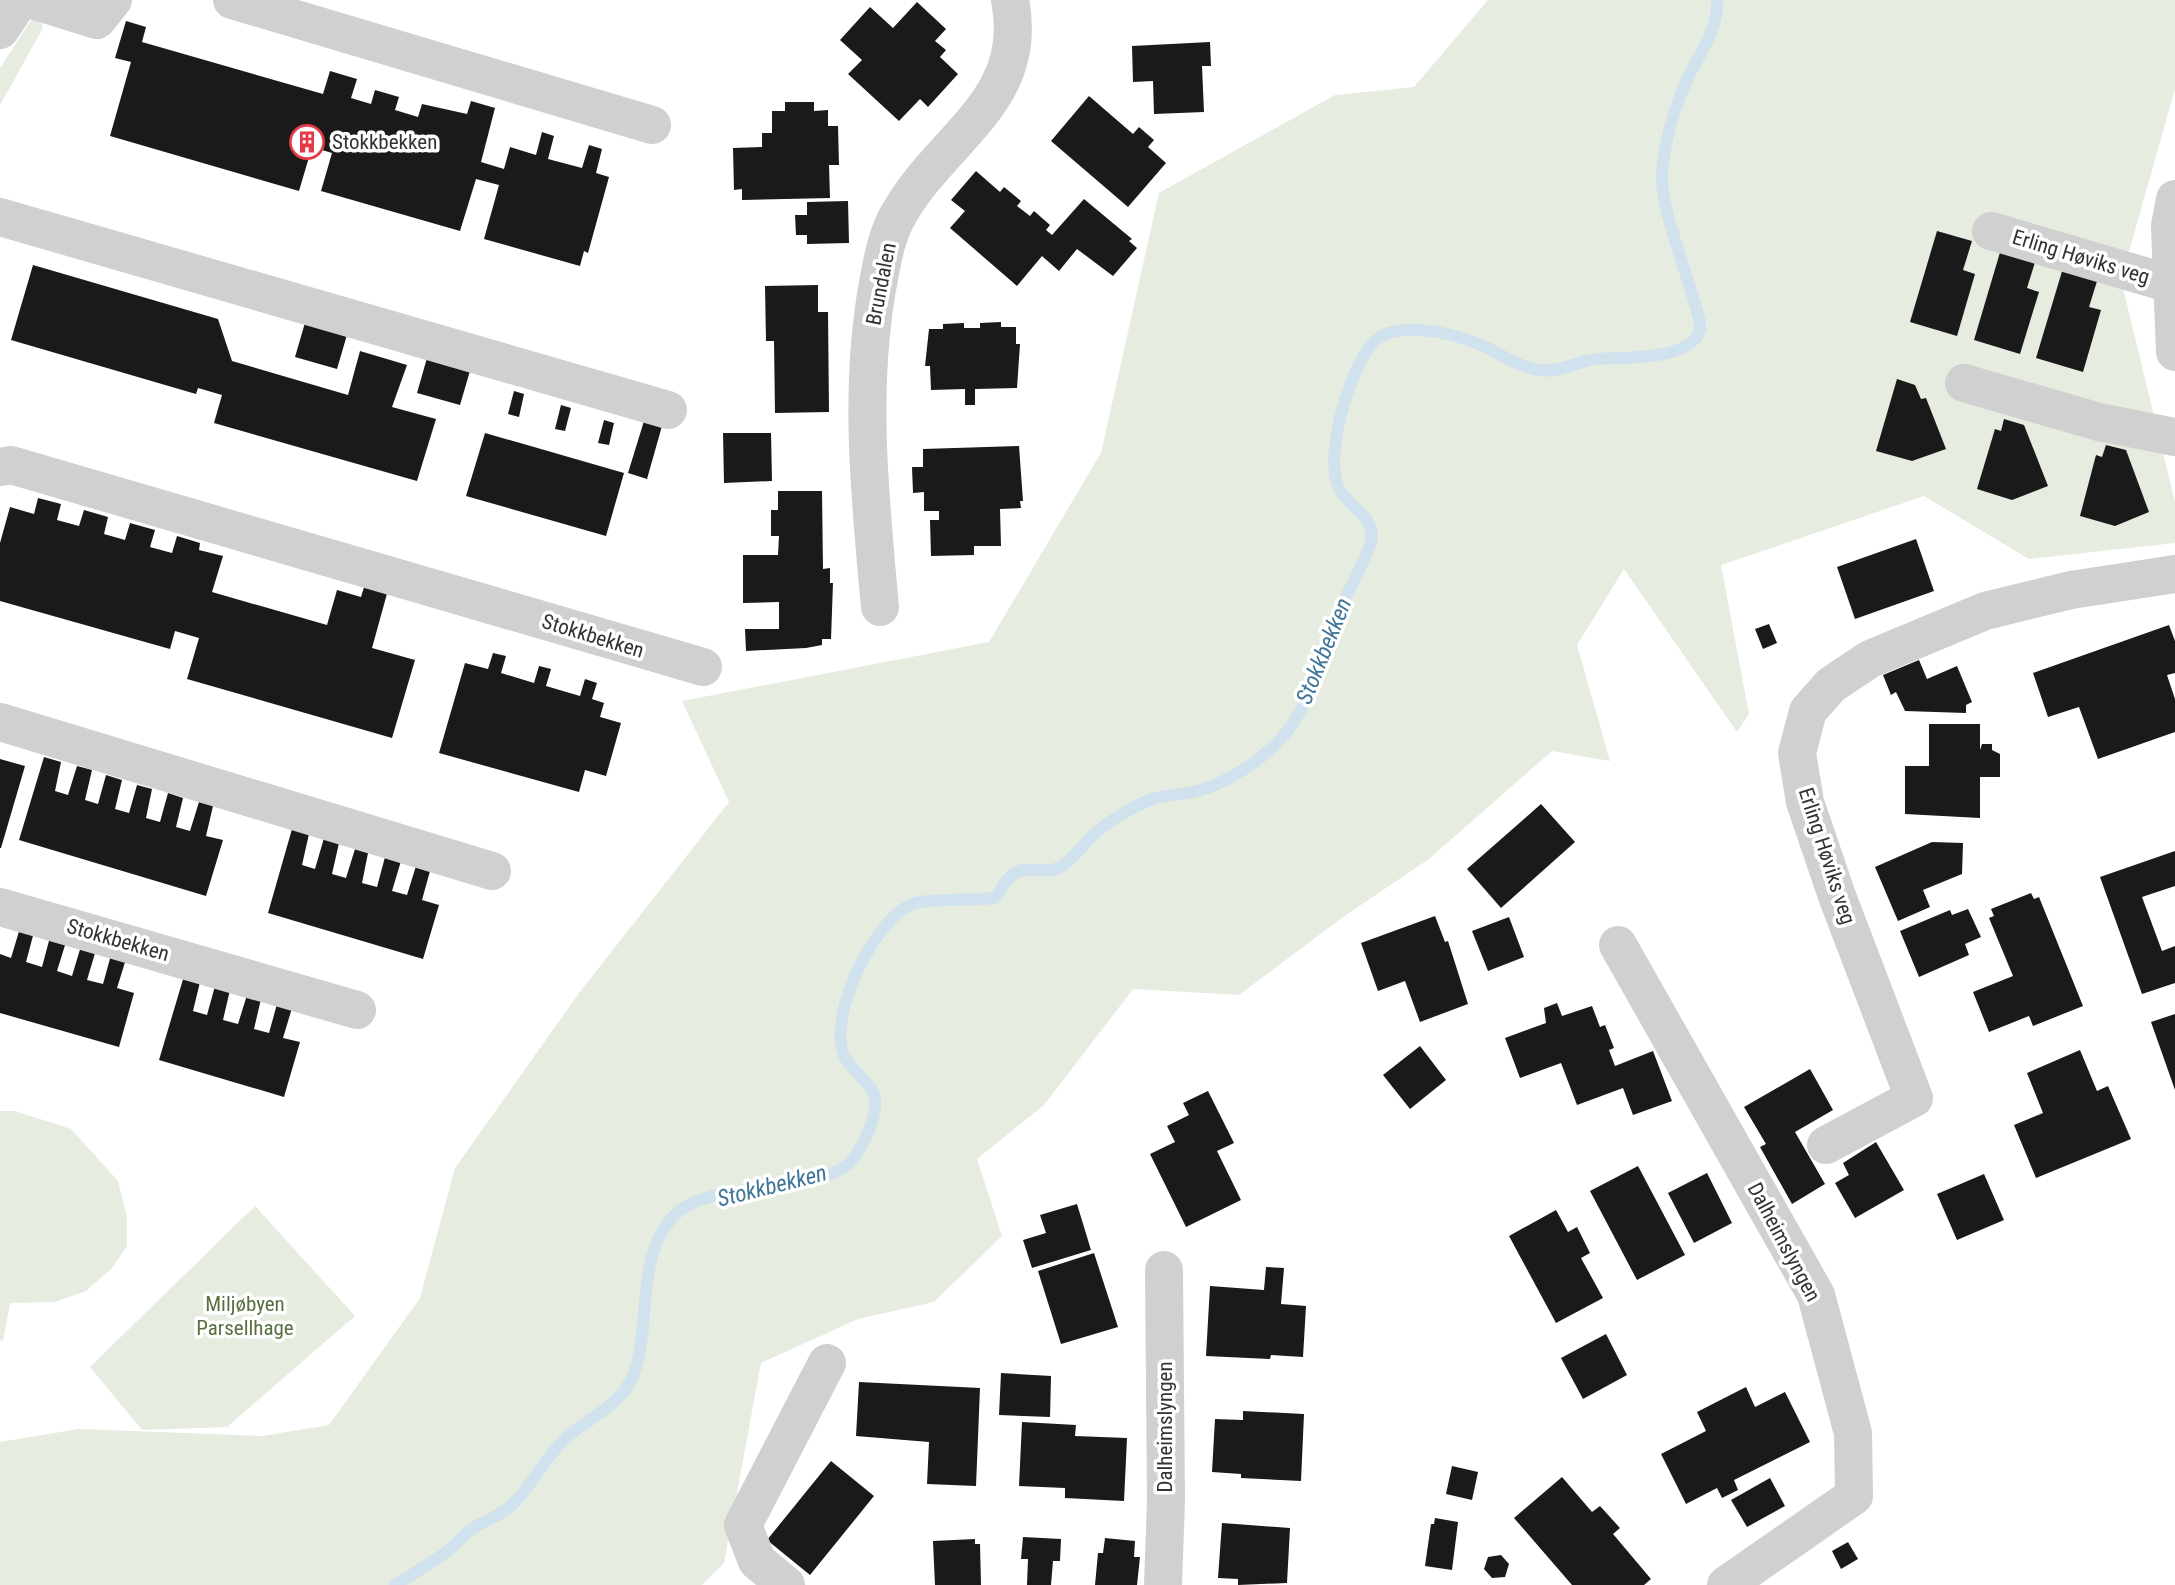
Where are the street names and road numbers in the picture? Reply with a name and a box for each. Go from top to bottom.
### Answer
street label: Erling Høviks veg [2010,225,2152,289]
street label: Brundalen [861,241,901,327]
street label: Stokkbekken [539,609,647,663]
street label: Erling Høviks veg [1794,785,1860,927]
street label: Stokkbekken [64,914,172,966]
street label: Dalheimslyngen [1743,1178,1825,1306]
street label: Dalheimslyngen [1153,1361,1177,1493]

